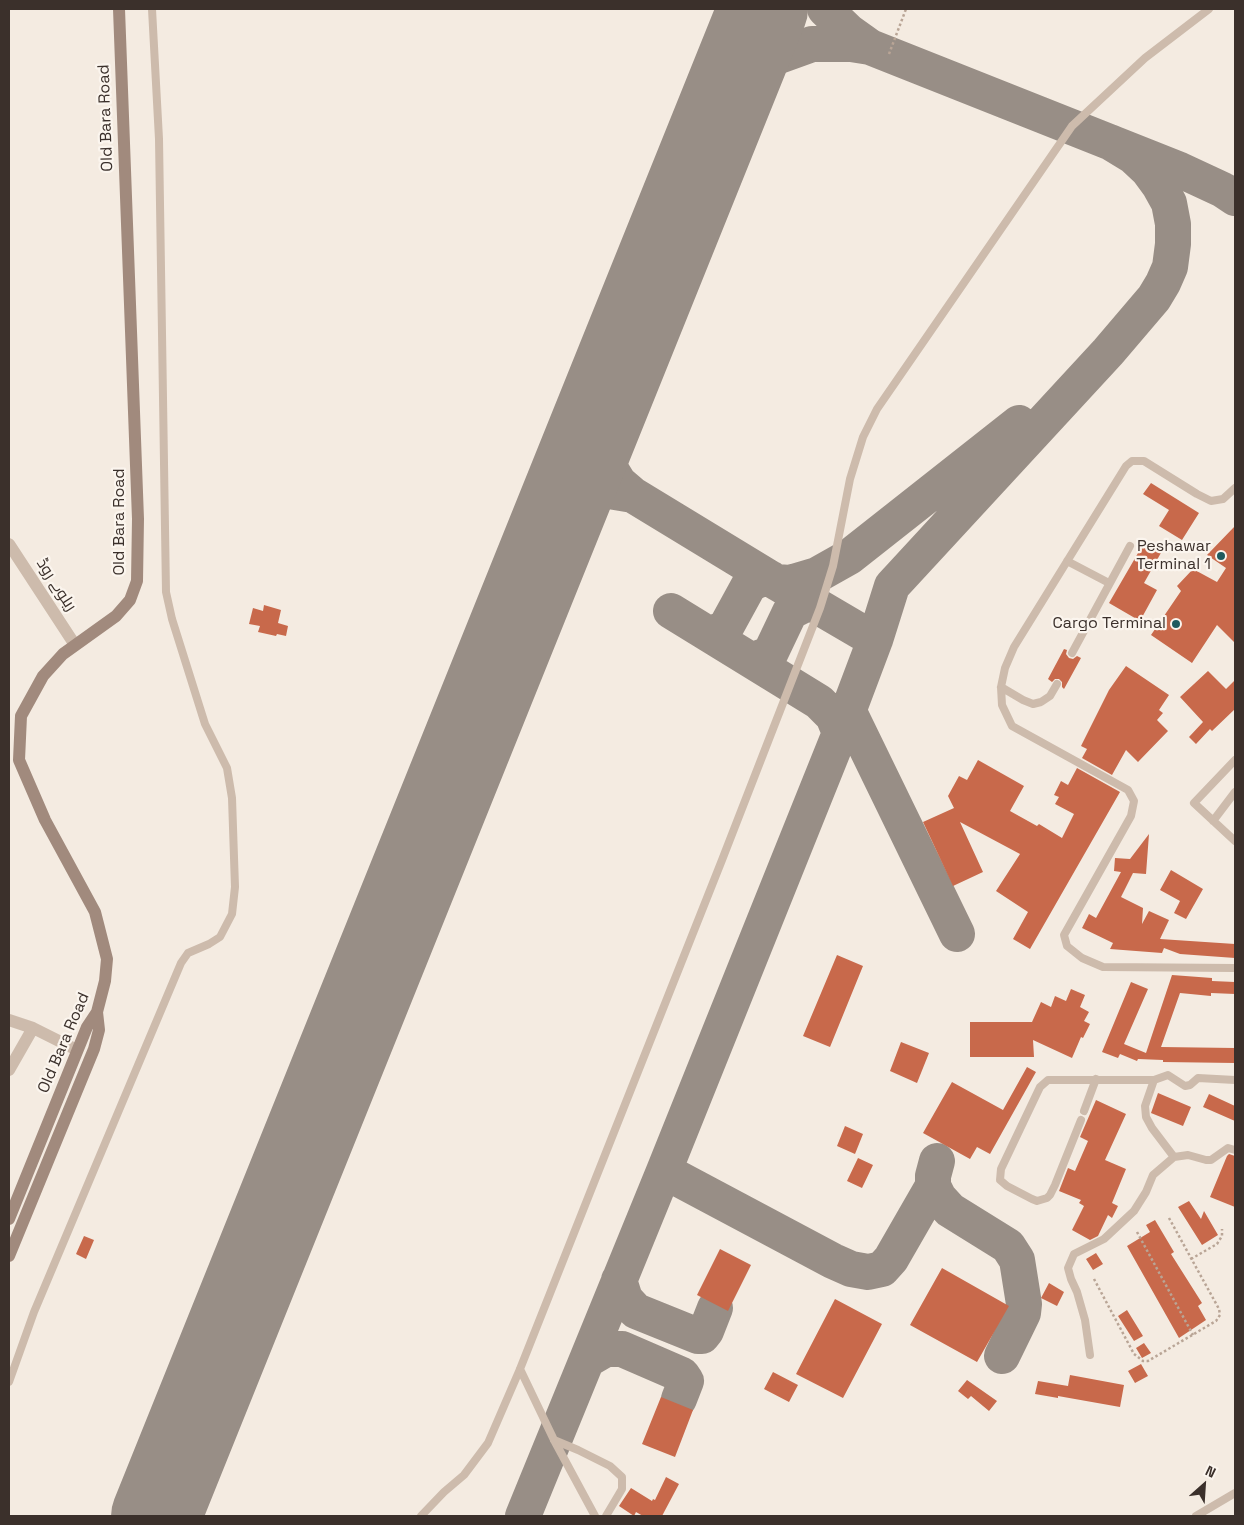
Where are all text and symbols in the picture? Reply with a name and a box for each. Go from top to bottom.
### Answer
street label: Old Bara Road [95,64,117,172]
street label: Old Bara Road [110,468,130,576]
place label: Peshawar Terminal 1 [1136,537,1211,575]
marker: Peshawar Terminal 1 [1215,550,1227,562]
street label: ریلوے روڈ [32,555,80,615]
place label: Cargo Terminal [1053,614,1166,634]
marker: Cargo Terminal [1170,618,1182,630]
street label: Old Bara Road [34,990,94,1096]
north arrow [1179,1460,1229,1510]
text: N [1202,1461,1219,1482]

